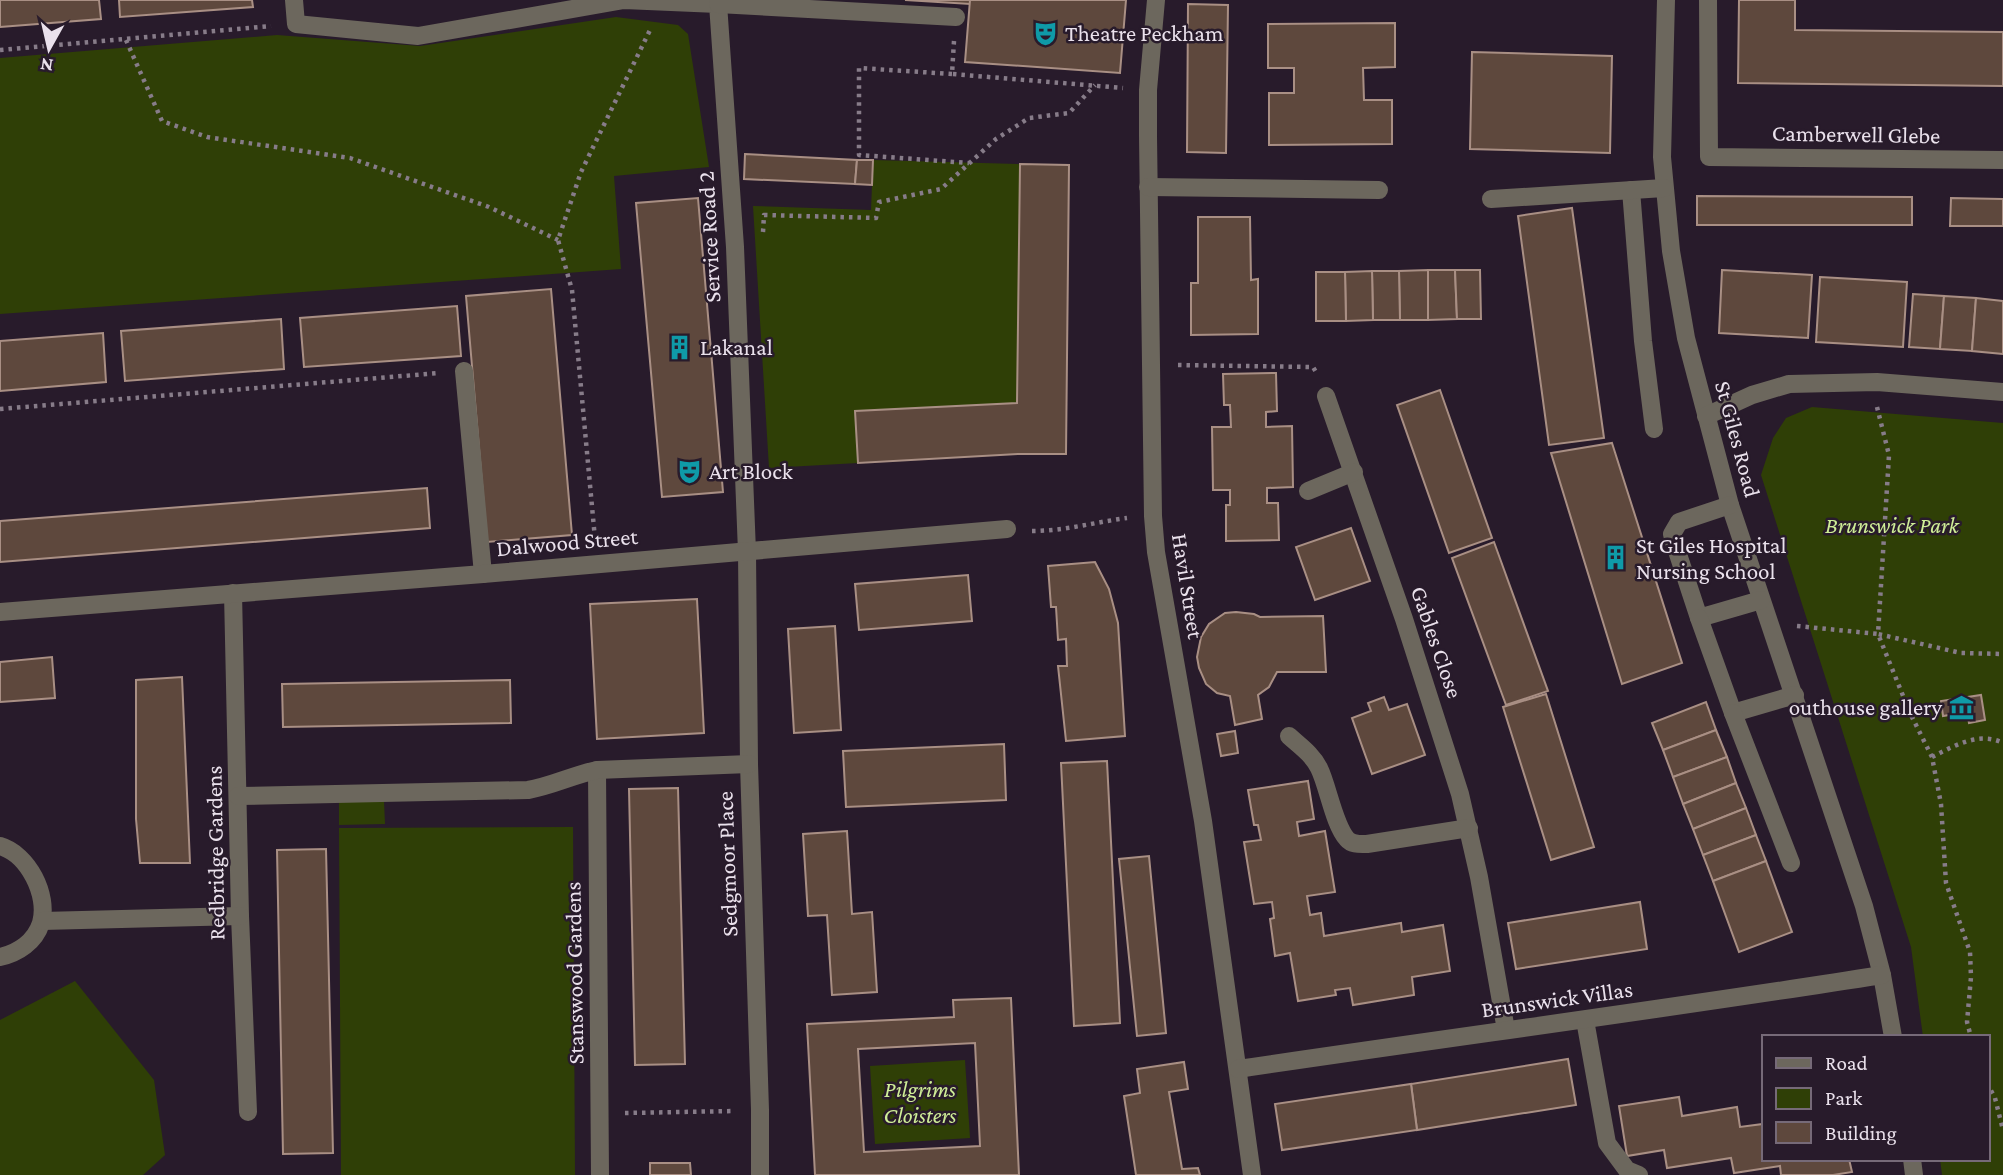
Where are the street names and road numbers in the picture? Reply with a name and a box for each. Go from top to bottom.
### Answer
street label: Camberwell Glebe [1772,120,1940,148]
street label: Service Road 2 [693,171,725,303]
street label: St Giles Road [1710,378,1766,500]
street label: Dalwood Street [495,523,639,561]
street label: Havil Street [1167,531,1209,641]
street label: Gables Close [1406,583,1468,701]
street label: Redbridge Gardens [200,765,230,941]
street label: Sedgmoor Place [711,791,743,937]
street label: Stanswood Gardens [559,881,589,1065]
street label: Brunswick Villas [1480,976,1634,1022]

